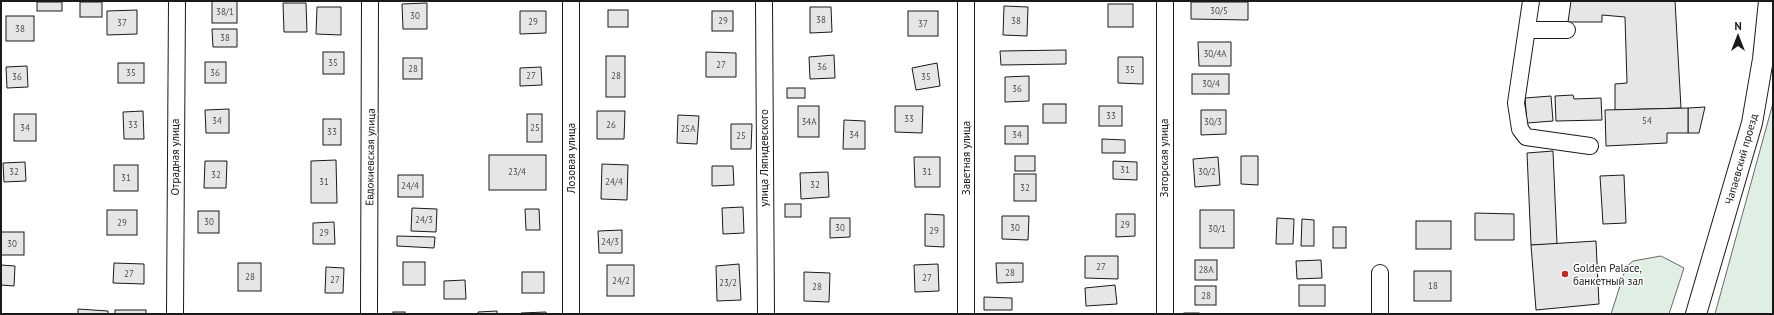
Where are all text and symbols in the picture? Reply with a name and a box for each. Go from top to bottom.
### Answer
house number: 30/5 [1210,5,1228,16]
house number: 38/1 [216,6,234,17]
house number: 30 [410,10,420,21]
house number: 38 [816,14,826,25]
house number: 29 [718,15,728,26]
house number: 38 [1011,15,1021,26]
house number: 29 [528,16,538,27]
north arrow [1718,16,1758,56]
house number: 37 [117,17,127,28]
house number: 37 [918,18,928,29]
text: N [1734,19,1742,33]
house number: 38 [15,23,25,34]
house number: 38 [220,32,230,43]
house number: 30/4А [1203,48,1227,59]
house number: 35 [328,57,338,68]
house number: 27 [716,59,726,70]
house number: 36 [817,61,827,72]
house number: 28 [408,63,418,74]
house number: 35 [1125,64,1135,75]
house number: 35 [126,67,136,78]
house number: 36 [210,67,220,78]
house number: 27 [526,70,536,81]
house number: 28 [611,70,621,81]
house number: 36 [12,71,22,82]
house number: 35 [921,71,931,82]
house number: 30/4 [1202,78,1220,89]
house number: 36 [1012,83,1022,94]
street label: Евдокиевская улица [362,108,378,206]
street label: улица Ляпидевского [757,109,771,207]
house number: 33 [1106,110,1116,121]
street label: Чапаевский проезд [1721,112,1761,206]
house number: 33 [904,113,914,124]
house number: 34 [212,115,222,126]
house number: 54 [1642,115,1652,126]
house number: 34А [801,116,817,127]
house number: 30/3 [1204,116,1222,127]
house number: 33 [128,119,138,130]
street label: Отрадная улица [168,119,182,195]
house number: 26 [606,119,616,130]
street label: Загорская улица [1157,119,1171,197]
street label: Заветная улица [959,121,973,195]
house number: 34 [20,122,30,133]
house number: 25 [530,122,540,133]
street label: Лозовая улица [564,123,578,194]
house number: 25А [680,123,696,134]
house number: 33 [327,126,337,137]
house number: 34 [849,129,859,140]
house number: 34 [1012,129,1022,140]
house number: 25 [736,130,746,141]
house number: 31 [1120,164,1130,175]
house number: 32 [9,166,19,177]
house number: 23/4 [508,166,526,177]
house number: 31 [922,166,932,177]
house number: 30/2 [1198,166,1216,177]
house number: 32 [211,169,221,180]
house number: 31 [121,172,131,183]
house number: 31 [319,176,329,187]
house number: 24/4 [605,176,623,187]
house number: 32 [810,179,820,190]
house number: 24/4 [401,180,419,191]
house number: 32 [1020,182,1030,193]
house number: 24/3 [415,214,433,225]
house number: 30 [204,216,214,227]
house number: 29 [117,217,127,228]
house number: 29 [1120,219,1130,230]
house number: 30 [835,222,845,233]
house number: 30 [1010,222,1020,233]
house number: 30/1 [1208,223,1226,234]
house number: 29 [929,225,939,236]
house number: 29 [319,227,329,238]
house number: 24/3 [601,236,619,247]
house number: 30 [7,238,17,249]
house number: 27 [1096,261,1106,272]
place label: Golden Palace, банкетный зал [1573,261,1643,288]
house number: 28А [1198,264,1214,275]
house number: 28 [1005,267,1015,278]
house number: 27 [124,268,134,279]
marker: Golden Palace, банкетный зал [1560,269,1570,279]
house number: 28 [245,271,255,282]
house number: 27 [922,272,932,283]
house number: 27 [330,274,340,285]
house number: 24/2 [612,275,630,286]
house number: 23/2 [719,277,737,288]
house number: 18 [1428,280,1438,291]
house number: 28 [812,281,822,292]
house number: 28 [1201,290,1211,301]

